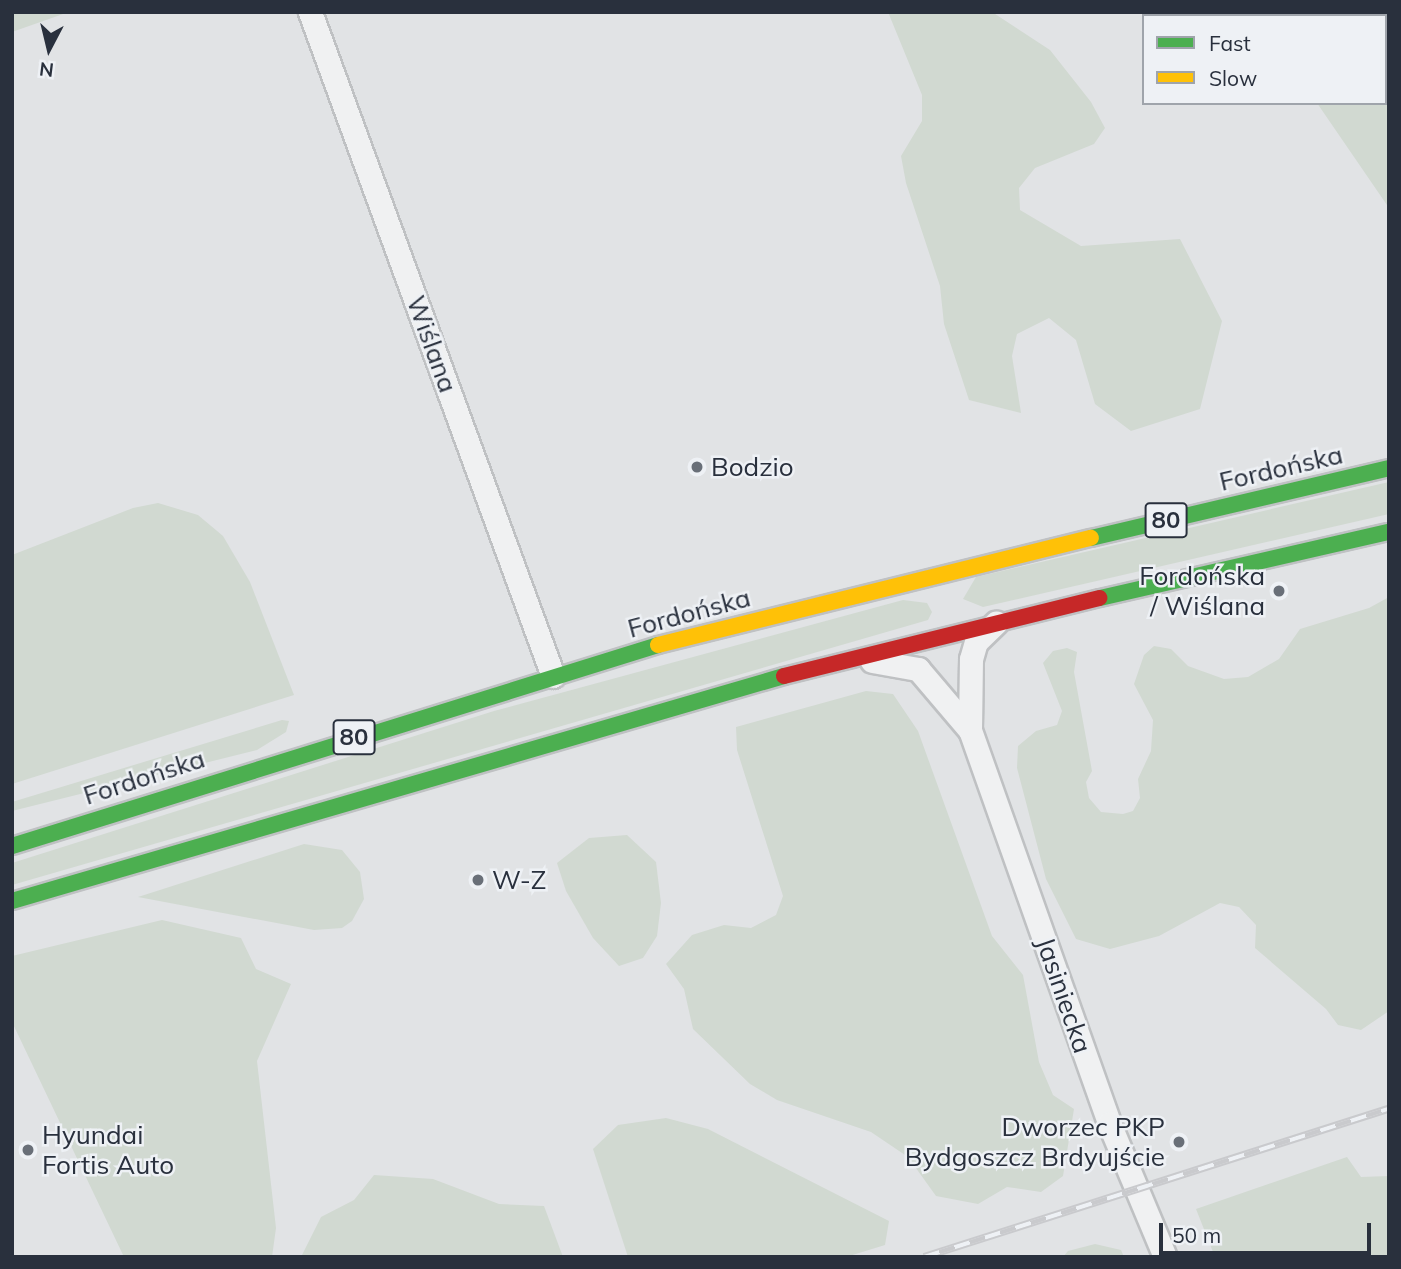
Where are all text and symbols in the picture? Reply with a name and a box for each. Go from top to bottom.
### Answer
north arrow [14,14,84,84]
legend [1142,14,1387,105]
text: Fast [1209,30,1251,56]
text: N [38,57,55,83]
text: Slow [1209,65,1257,91]
street label: Wiślana [400,291,464,397]
street label: Fordońska [1216,439,1346,497]
place label: Bodzio [711,451,794,483]
marker: Bodzio [689,459,705,475]
road number: 80 [1143,500,1189,540]
place label: Fordońska / Wiślana [1139,560,1265,622]
street label: Fordońska [624,582,754,644]
marker: Fordońska / Wiślana [1271,583,1287,599]
road number: 80 [331,716,377,758]
street label: Fordońska [79,743,209,811]
place label: W-Z [492,864,546,896]
marker: W-Z [470,872,486,888]
street label: Jasiniecka [1030,933,1098,1057]
place label: Dworzec PKP Bydgoszcz Brdyujście [905,1111,1165,1172]
place label: Hyundai Fortis Auto [42,1119,174,1180]
marker: Dworzec PKP Bydgoszcz Brdyujście [1171,1134,1187,1150]
marker: Hyundai Fortis Auto [20,1142,36,1158]
scale bar [1163,1210,1375,1254]
text: 50 m [1172,1222,1221,1248]

